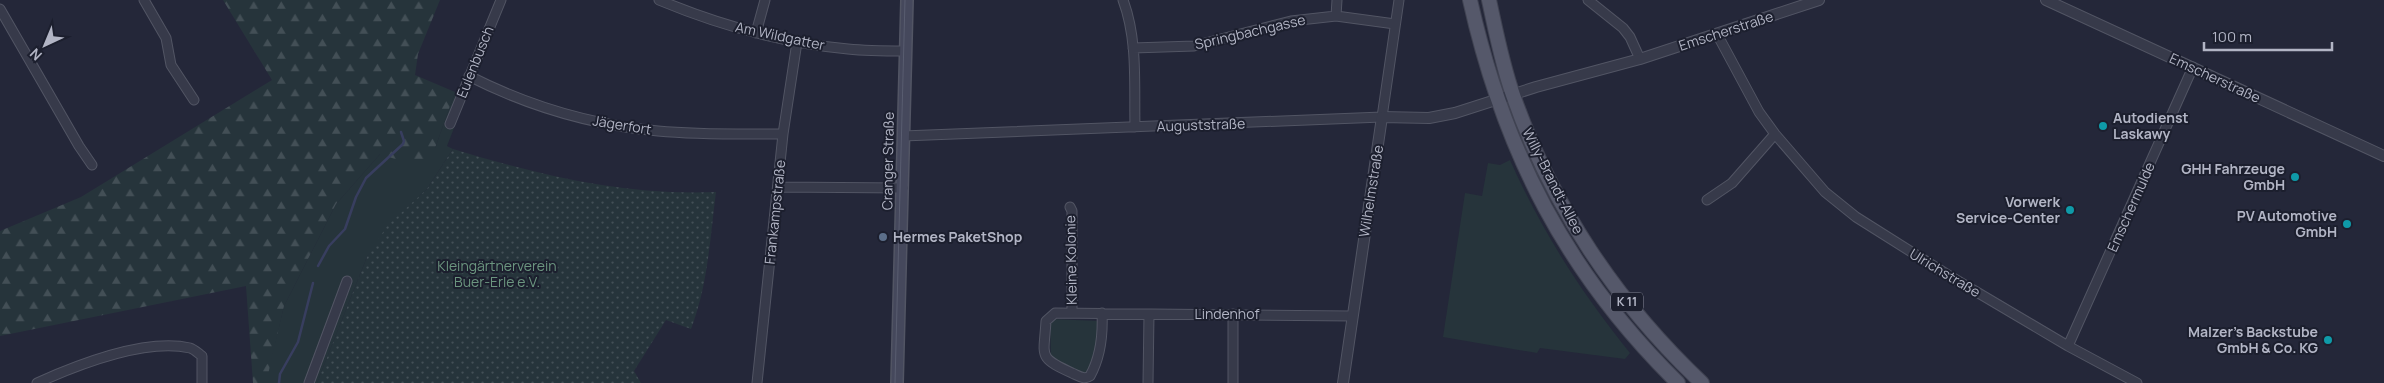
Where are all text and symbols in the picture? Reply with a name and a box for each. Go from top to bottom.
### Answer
street label: Emscherstraße [1676,6,1776,55]
street label: Springbachgasse [1193,10,1307,53]
street label: Am Wildgatter [734,17,827,54]
north arrow [20,20,70,70]
scale bar [2204,20,2332,52]
street label: Eulenbusch [452,23,498,101]
text: 100 m [2212,26,2252,47]
text: N [25,44,46,65]
street label: Emscherstraße [2167,48,2264,107]
place label: Autodienst Laskawy [2113,108,2189,143]
street label: Jägerfort [591,110,653,139]
street label: Cranger Straße [877,112,898,210]
street label: Auguststraße [1156,113,1246,136]
marker: Autodienst Laskawy [2097,120,2109,132]
street label: Willy-Brandt-Allee [1519,125,1588,237]
street label: Wilhelmstraße [1354,143,1387,238]
street label: Frankampstraße [760,159,789,265]
street label: Emschermulde [2102,159,2159,255]
place label: GHH Fahrzeuge GmbH [2181,159,2285,194]
marker: GHH Fahrzeuge GmbH [2289,171,2301,183]
place label: Vorwerk Service-Center [1956,192,2060,227]
marker: Vorwerk Service-Center [2064,204,2076,216]
place label: PV Automotive GmbH [2237,206,2337,241]
street label: Kleine Kolonie [1060,215,1081,305]
marker: PV Automotive GmbH [2341,218,2353,230]
place label: Hermes PaketShop [893,227,1023,246]
marker: Hermes PaketShop [877,231,889,243]
street label: Ulrichstraße [1906,244,1984,301]
park label: Kleingärtnerverein Buer-Erle e.V. [437,256,557,291]
road number: K 11 [1611,292,1643,312]
street label: Lindenhof [1195,304,1259,323]
place label: Malzer's Backstube GmbH & Co. KG [2188,322,2318,357]
marker: Malzer's Backstube GmbH & Co. KG [2322,334,2334,346]

